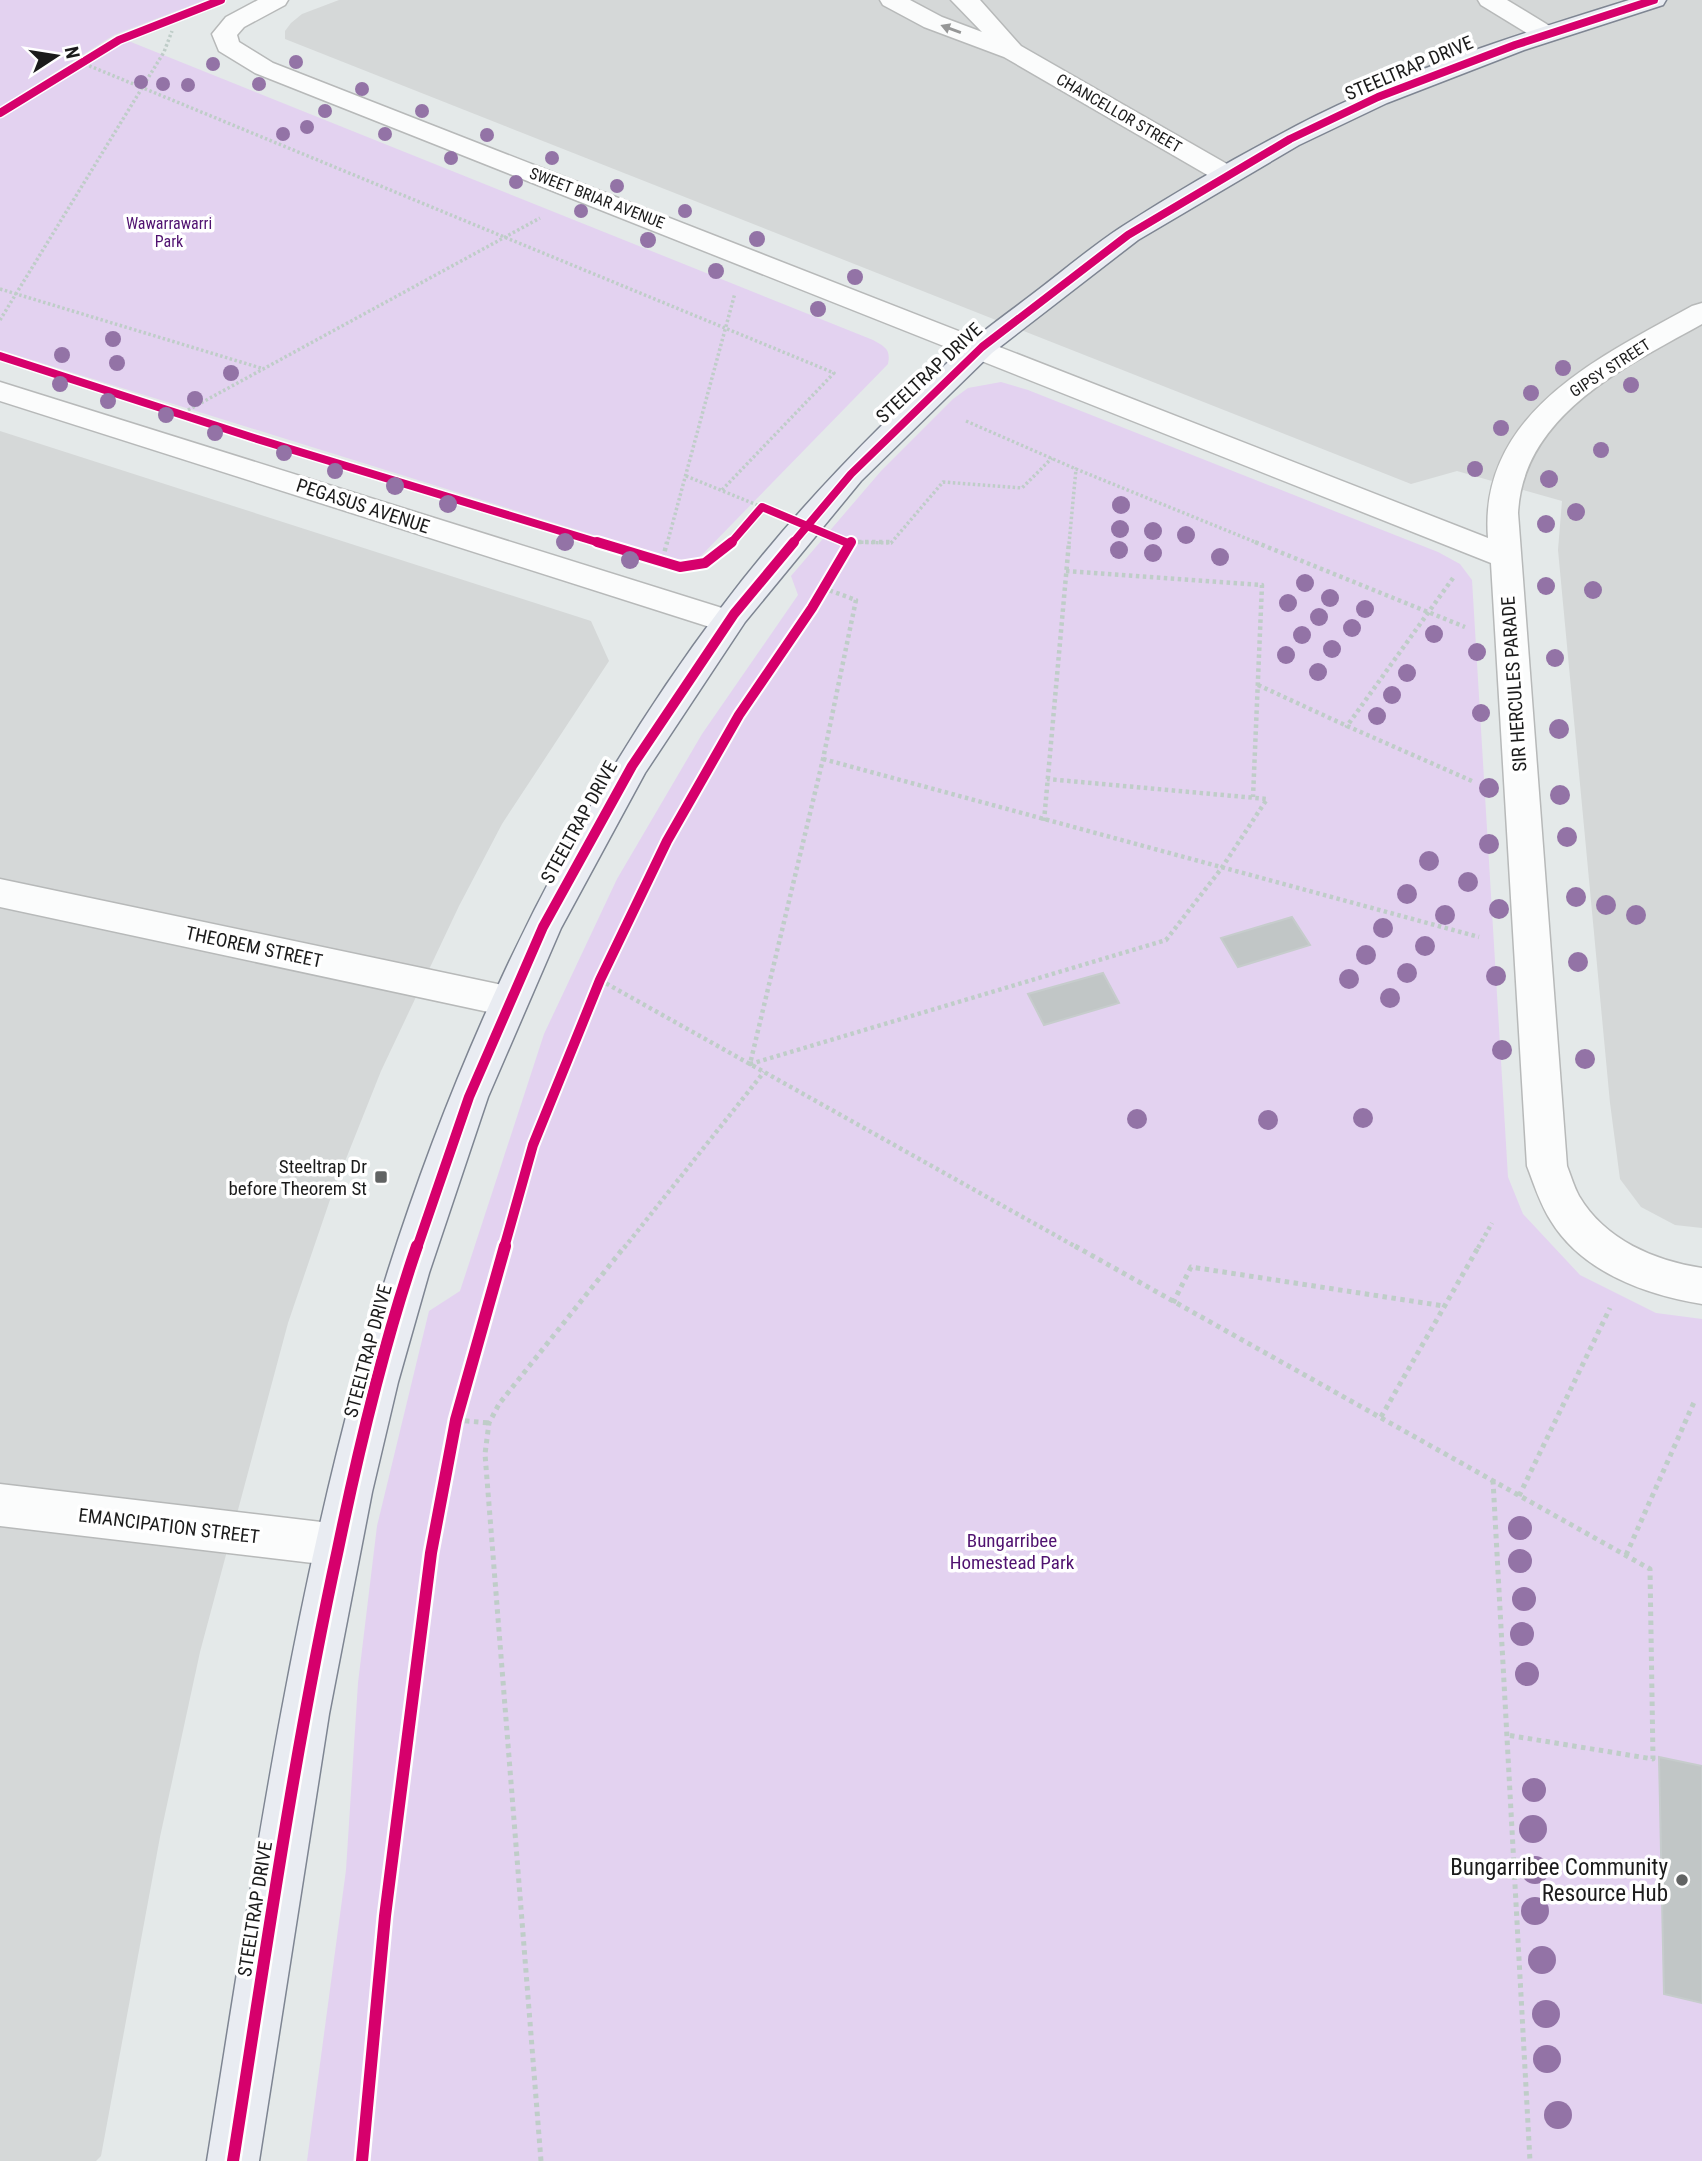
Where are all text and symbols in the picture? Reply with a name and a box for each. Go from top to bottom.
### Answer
north arrow [21,21,91,91]
one-way arrow [941,23,962,34]
street label: STEELTRAP DRIVE [1342,31,1476,105]
text: N [60,44,85,61]
street label: CHANCELLOR STREET [1053,69,1185,157]
street label: SWEET BRIAR AVENUE [527,163,667,233]
park label: Wawarrawarri Park [126,214,212,251]
street label: STEELTRAP DRIVE [871,318,987,428]
street label: GIPSY STREET [1566,335,1654,401]
street label: PEGASUS AVENUE [293,474,433,538]
street label: SIR HERCULES PARADE [1496,595,1532,773]
street label: STEELTRAP DRIVE [536,757,622,887]
street label: THEOREM STREET [183,921,325,973]
place label: Steeltrap Dr before Theorem St [228,1155,367,1200]
marker: Steeltrap Dr before Theorem St [373,1169,389,1185]
street label: STEELTRAP DRIVE [339,1282,397,1420]
street label: EMANCIPATION STREET [77,1503,261,1549]
park label: Bungarribee Homestead Park [950,1529,1075,1574]
street label: STEELTRAP DRIVE [233,1840,277,1978]
place label: Bungarribee Community Resource Hub [1450,1854,1668,1907]
marker: Bungarribee Community Resource Hub [1674,1872,1690,1888]

